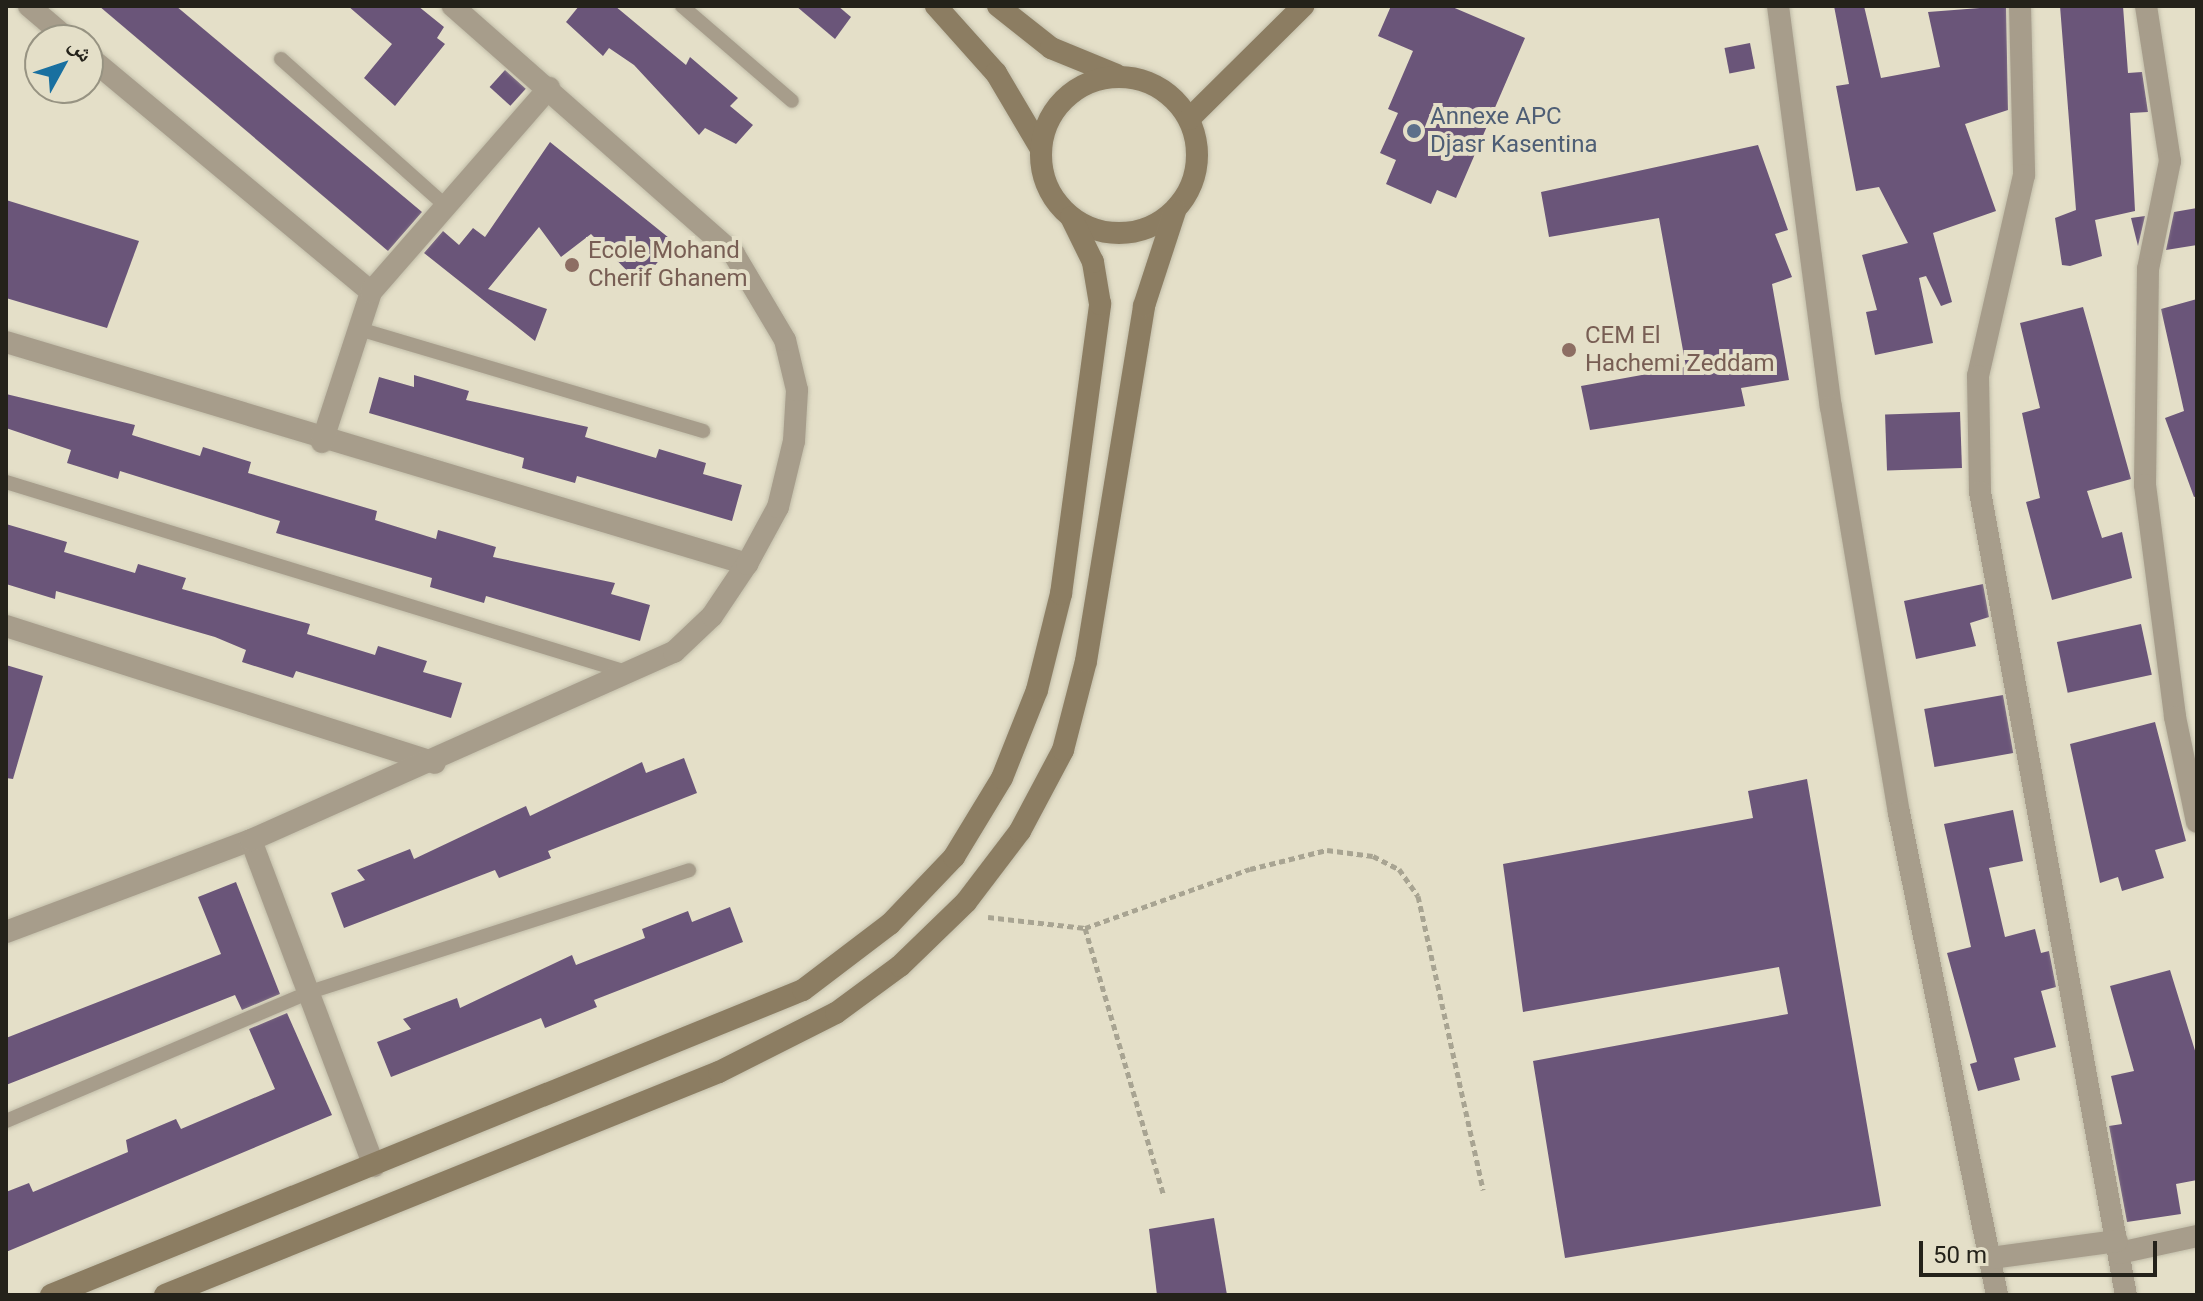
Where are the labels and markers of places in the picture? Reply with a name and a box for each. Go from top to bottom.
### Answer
place label: Annexe APC Djasr Kasentina [1430,103,1597,159]
marker: Annexe APC Djasr Kasentina [1405,122,1423,140]
place label: Ecole Mohand Cherif Ghanem [588,237,747,293]
marker: Ecole Mohand Cherif Ghanem [563,256,581,274]
place label: CEM El Hachemi Zeddam [1585,322,1775,378]
marker: CEM El Hachemi Zeddam [1560,341,1578,359]

